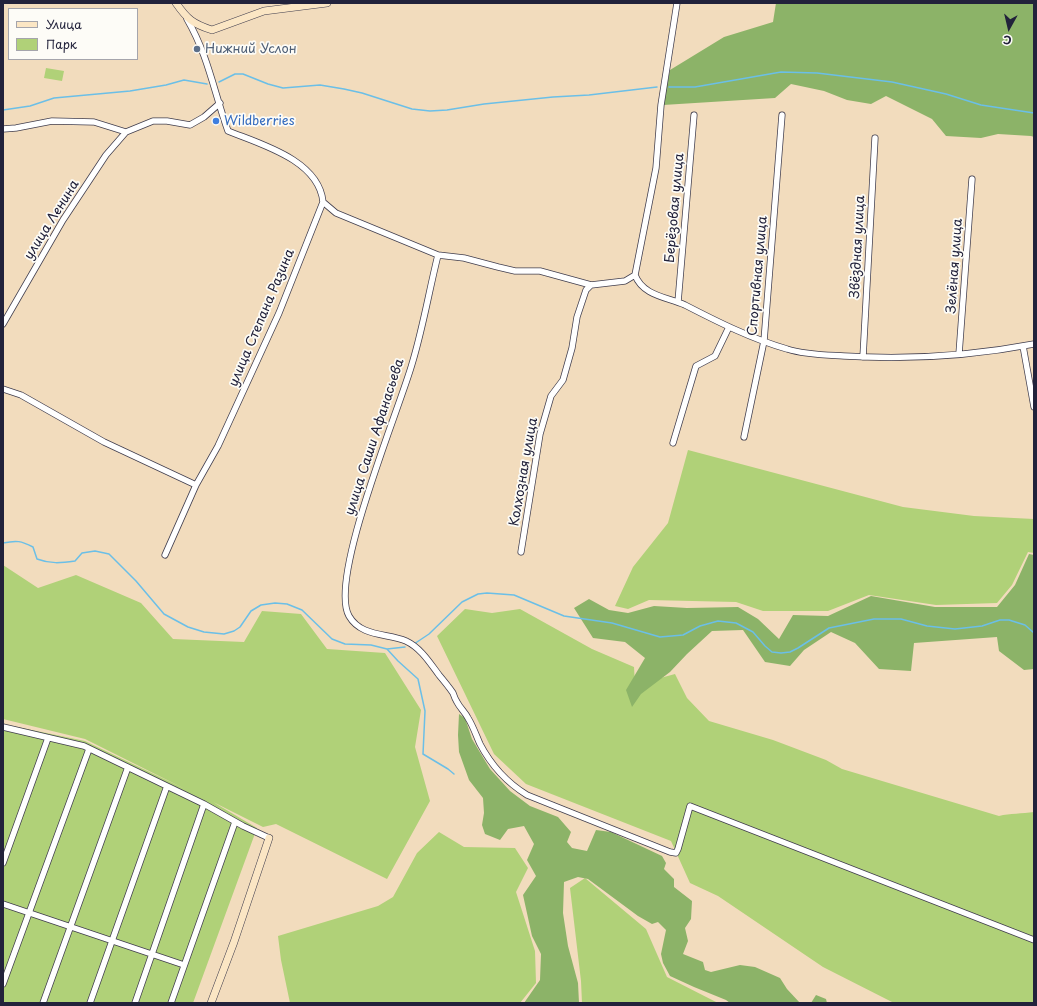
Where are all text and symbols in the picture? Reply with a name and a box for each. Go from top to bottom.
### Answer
legend [8,8,138,60]
north arrow [989,8,1029,48]
text: Улица [46,15,82,33]
text: С [1002,31,1013,49]
text: Парк [46,35,77,53]
place label: Нижний Услон [205,41,297,57]
marker: Нижний Услон [192,44,202,54]
place label: Wildberries [224,113,295,129]
marker: Wildberries [211,116,221,126]
street label: Берёзовая улица [662,153,688,263]
street label: улица Ленина [21,177,83,263]
street label: Звёздная улица [848,195,868,299]
street label: Спортивная улица [745,215,771,337]
street label: Зелёная улица [944,218,966,314]
street label: улица Степана Разина [226,247,298,389]
street label: улица Саши Афанасьева [342,357,408,517]
street label: Колхозная улица [507,416,541,528]

